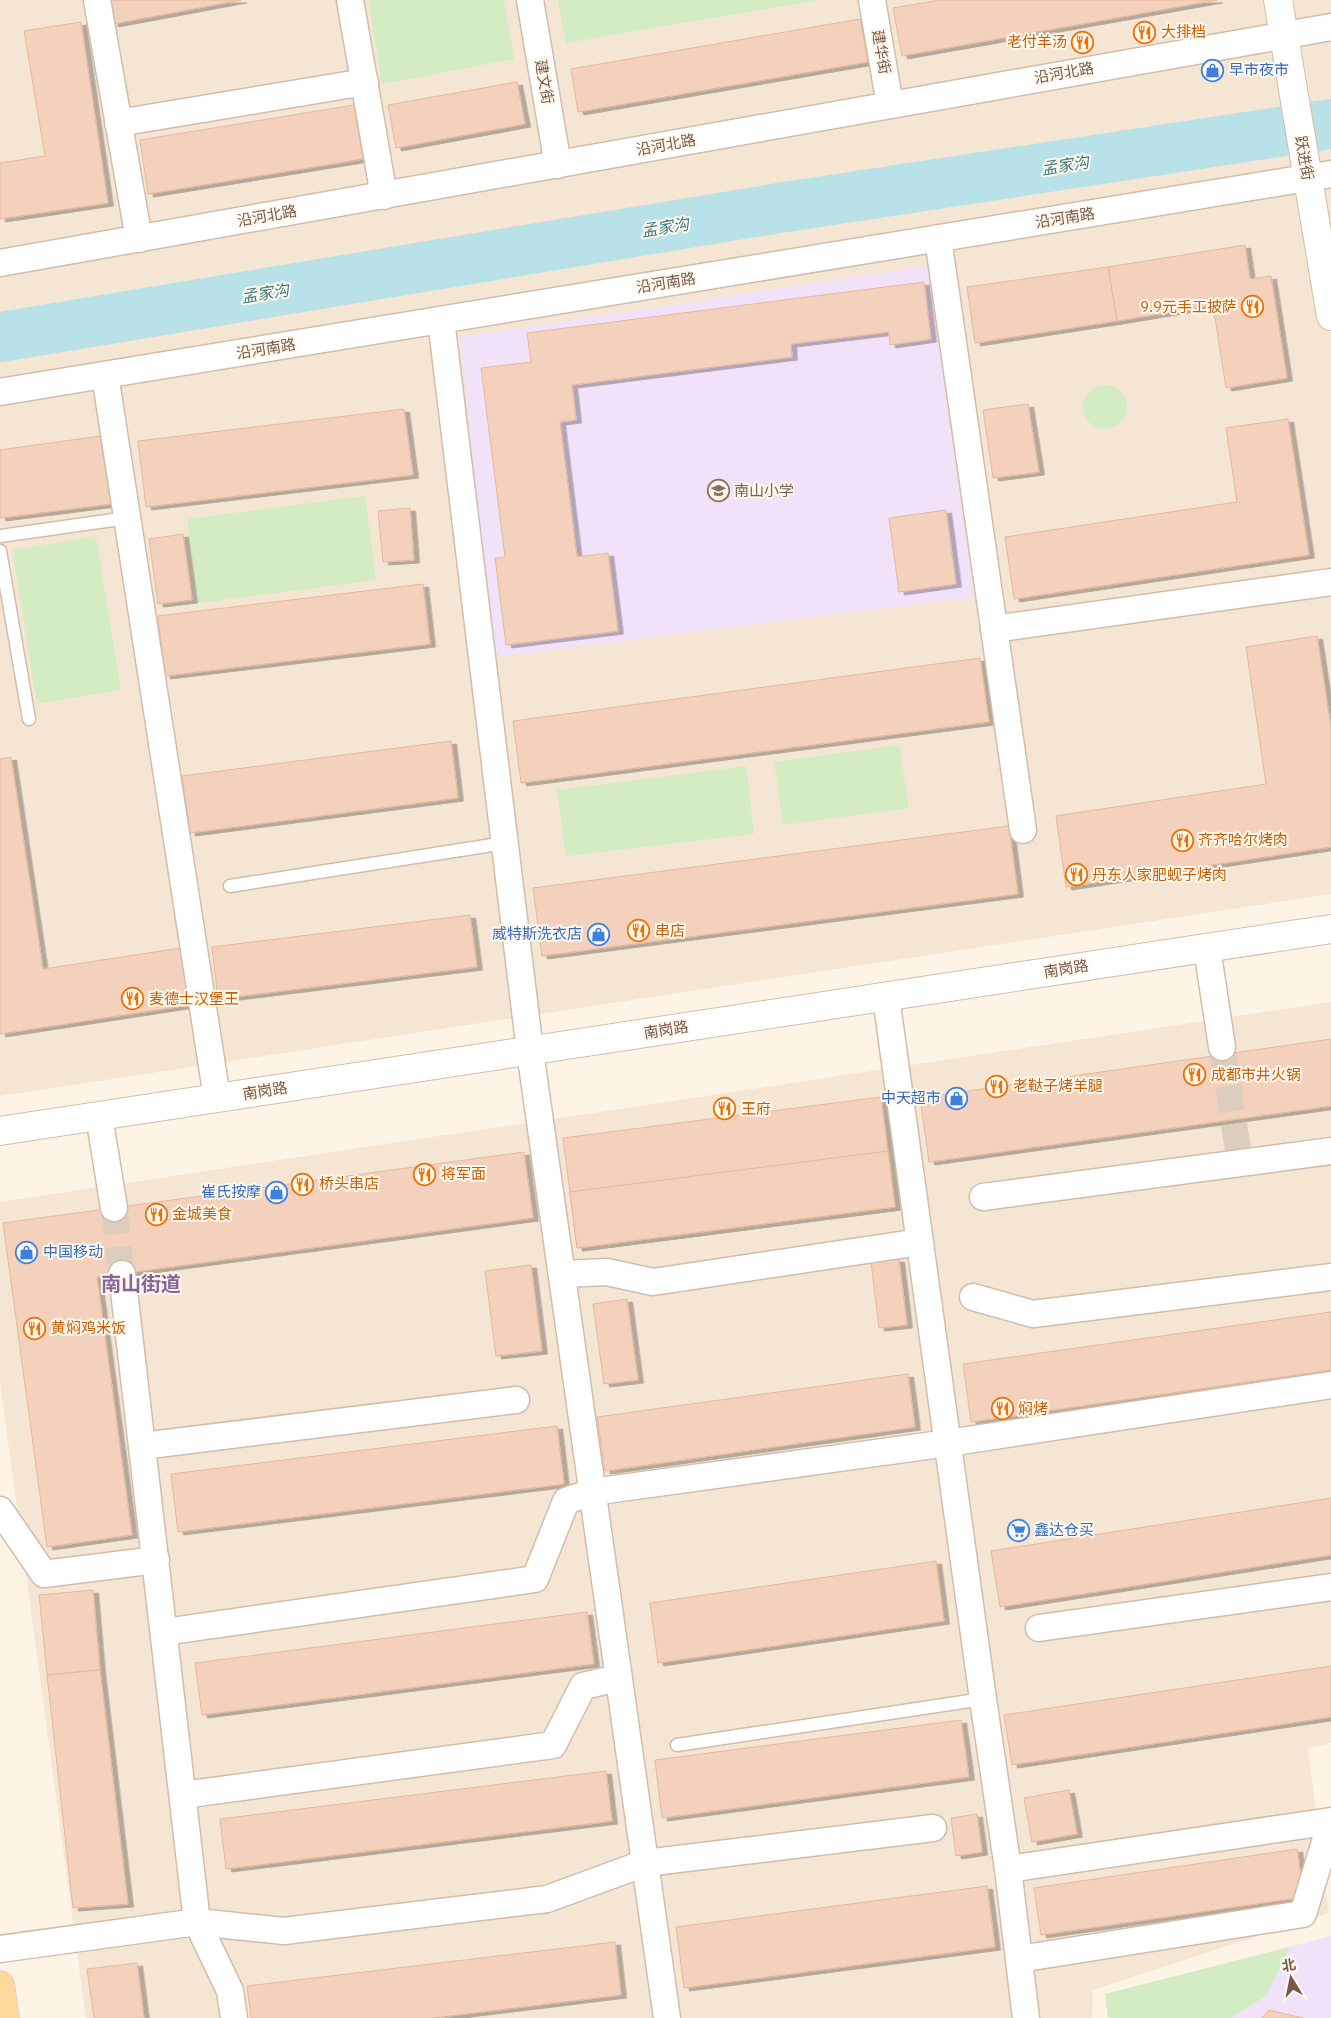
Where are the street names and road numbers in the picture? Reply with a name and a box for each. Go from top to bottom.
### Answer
street label: 建华街 [868,28,895,76]
street label: 建文街 [531,58,558,106]
street label: 沿河北路 [1033,58,1095,87]
street label: 沿河北路 [635,130,697,159]
street label: 跃进街 [1291,134,1318,182]
street label: 沿河北路 [236,201,298,230]
street label: 沿河南路 [1034,203,1096,232]
street label: 沿河南路 [635,268,697,297]
street label: 沿河南路 [235,334,297,363]
street label: 南岗路 [1042,956,1090,981]
street label: 南岗路 [642,1017,690,1042]
street label: 南岗路 [241,1078,289,1103]

